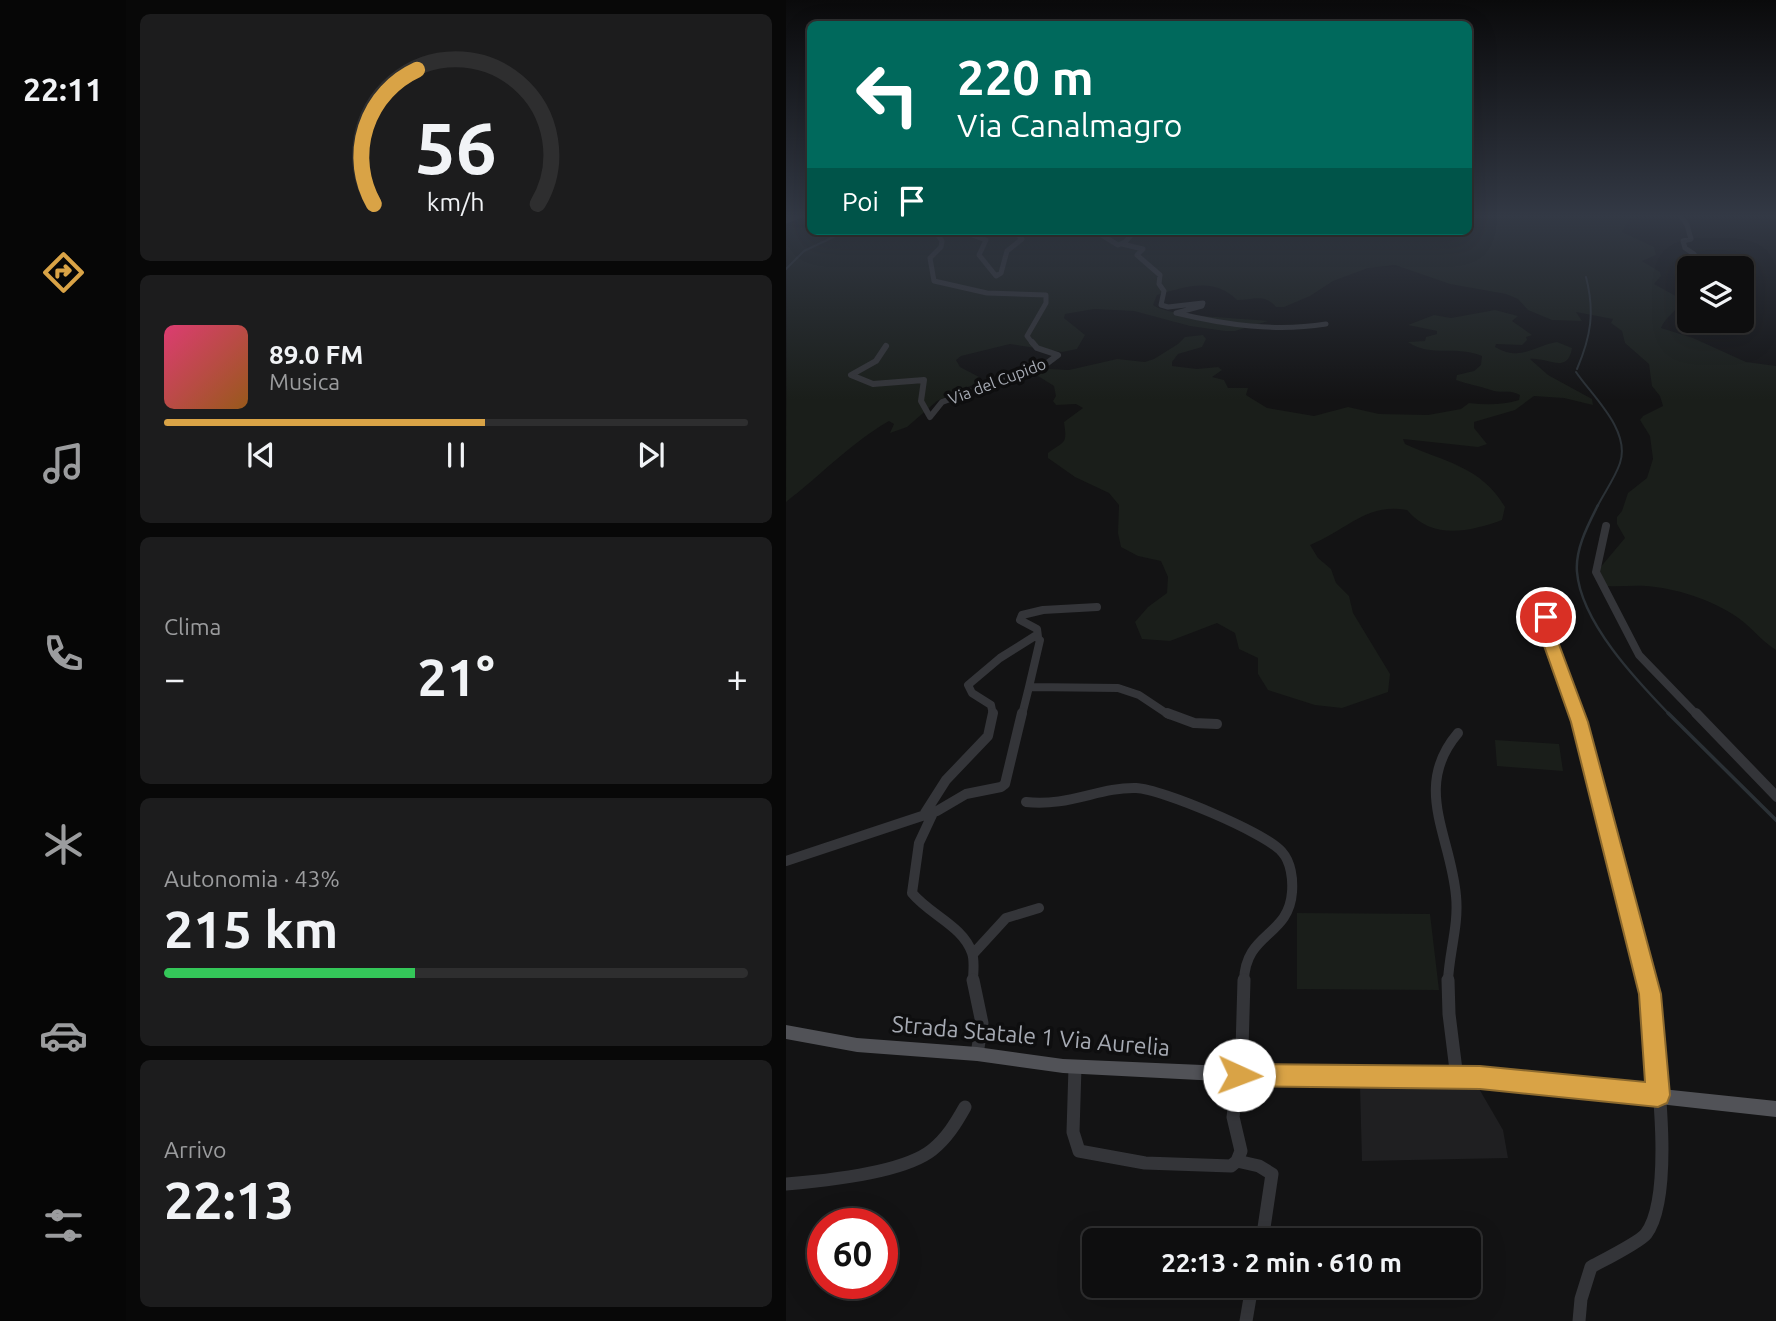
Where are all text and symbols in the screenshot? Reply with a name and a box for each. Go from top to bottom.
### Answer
icon: left [842,49,933,140]
text: 220 m [957,49,1094,104]
text: 22:11 [23,71,103,107]
text: 56 [415,106,497,188]
text: Via Canalmagro [957,107,1182,143]
icon: arrive [893,182,931,220]
text: Poi [842,187,879,216]
text: km/h [427,188,485,216]
icon: directions [39,248,88,297]
map controls [1677,256,1754,333]
button: layers [1677,256,1754,333]
text: 89.0 FM [269,340,363,369]
street label: Via del Cupido [946,354,1048,408]
text: Musica [269,369,340,394]
icon: previous [242,436,280,474]
icon: pause [437,436,475,474]
icon: next [632,436,670,474]
icon: music [39,439,88,488]
pin [1516,587,1576,647]
icon: arrive [1527,598,1565,636]
text: Clima [164,614,221,639]
icon: phone [39,629,88,678]
text: 21° [417,648,495,706]
text: − [164,657,185,699]
text: + [727,657,748,699]
icon: climate [39,820,88,869]
text: Autonomia · 43% [164,866,340,891]
text: 215 km [164,900,338,958]
icon: car [39,1011,88,1060]
street label: Strada Statale 1 Via Aurelia [891,1011,1171,1060]
position arrow [1202,1038,1276,1112]
text: Arrivo [164,1137,227,1162]
text: 22:13 [164,1171,294,1229]
icon: filters [39,1201,88,1250]
speed limit sign: 60 [807,1208,898,1299]
text: 22:13 · 2 min · 610 m [1161,1248,1402,1277]

